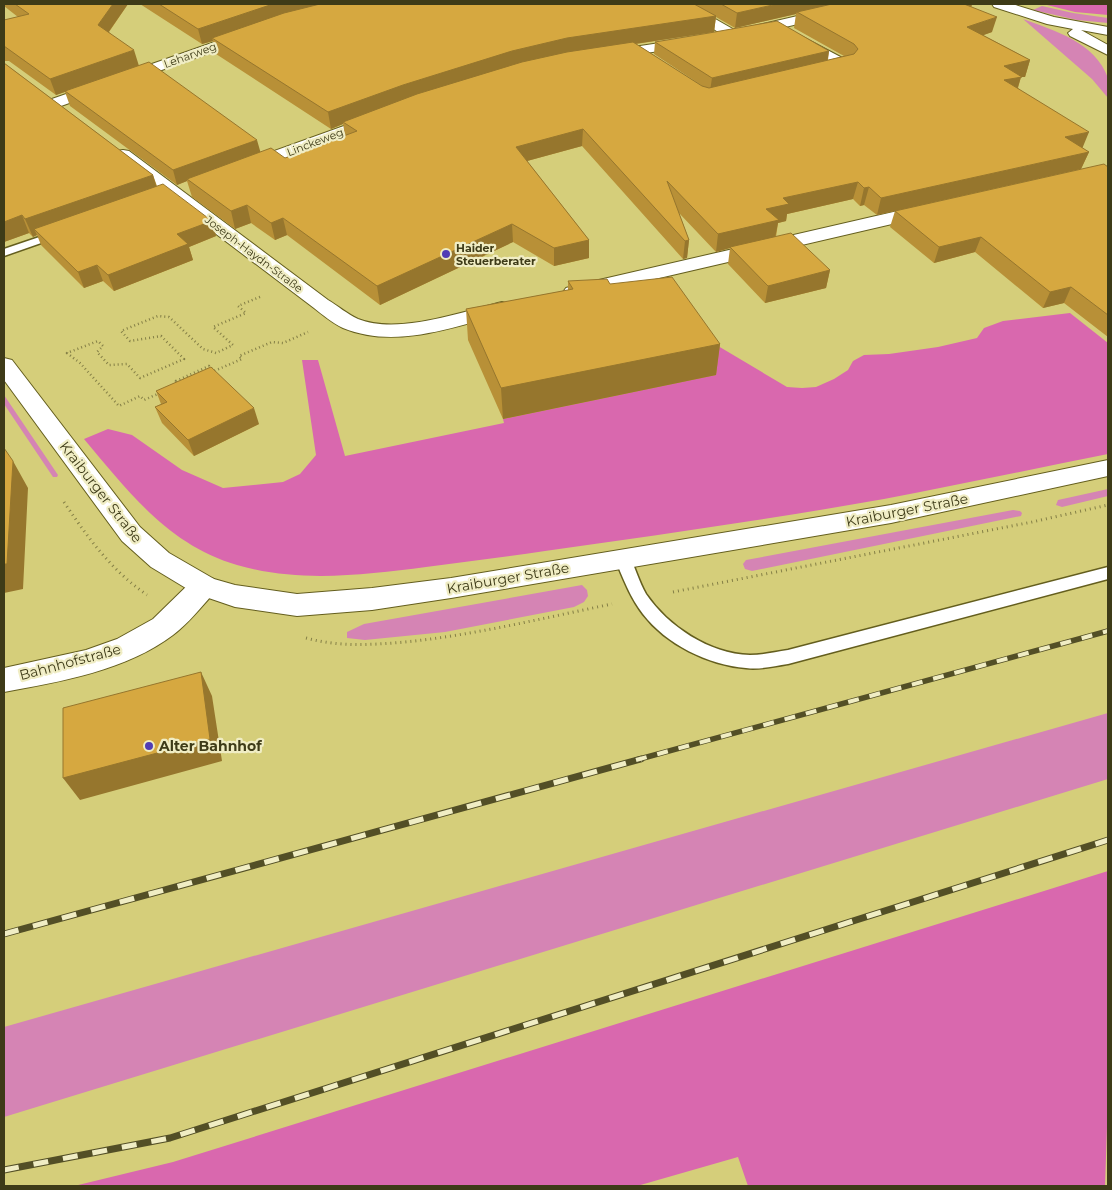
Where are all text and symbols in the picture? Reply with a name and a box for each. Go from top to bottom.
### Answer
street label: Leharweg [162,39,218,71]
street label: Linckeweg [285,125,345,159]
street label: Joseph-Haydn-Straße [201,212,306,296]
place label: Haider Steuerberater [456,241,536,268]
marker: Haider Steuerberater [440,248,452,260]
street label: Kraiburger Straße [56,438,146,546]
street label: Kraiburger Straße [844,489,970,531]
street label: Kraiburger Straße [445,558,571,598]
street label: Bahnhofstraße [17,640,123,684]
place label: Alter Bahnhof [158,737,262,755]
marker: Alter Bahnhof [143,740,155,752]

